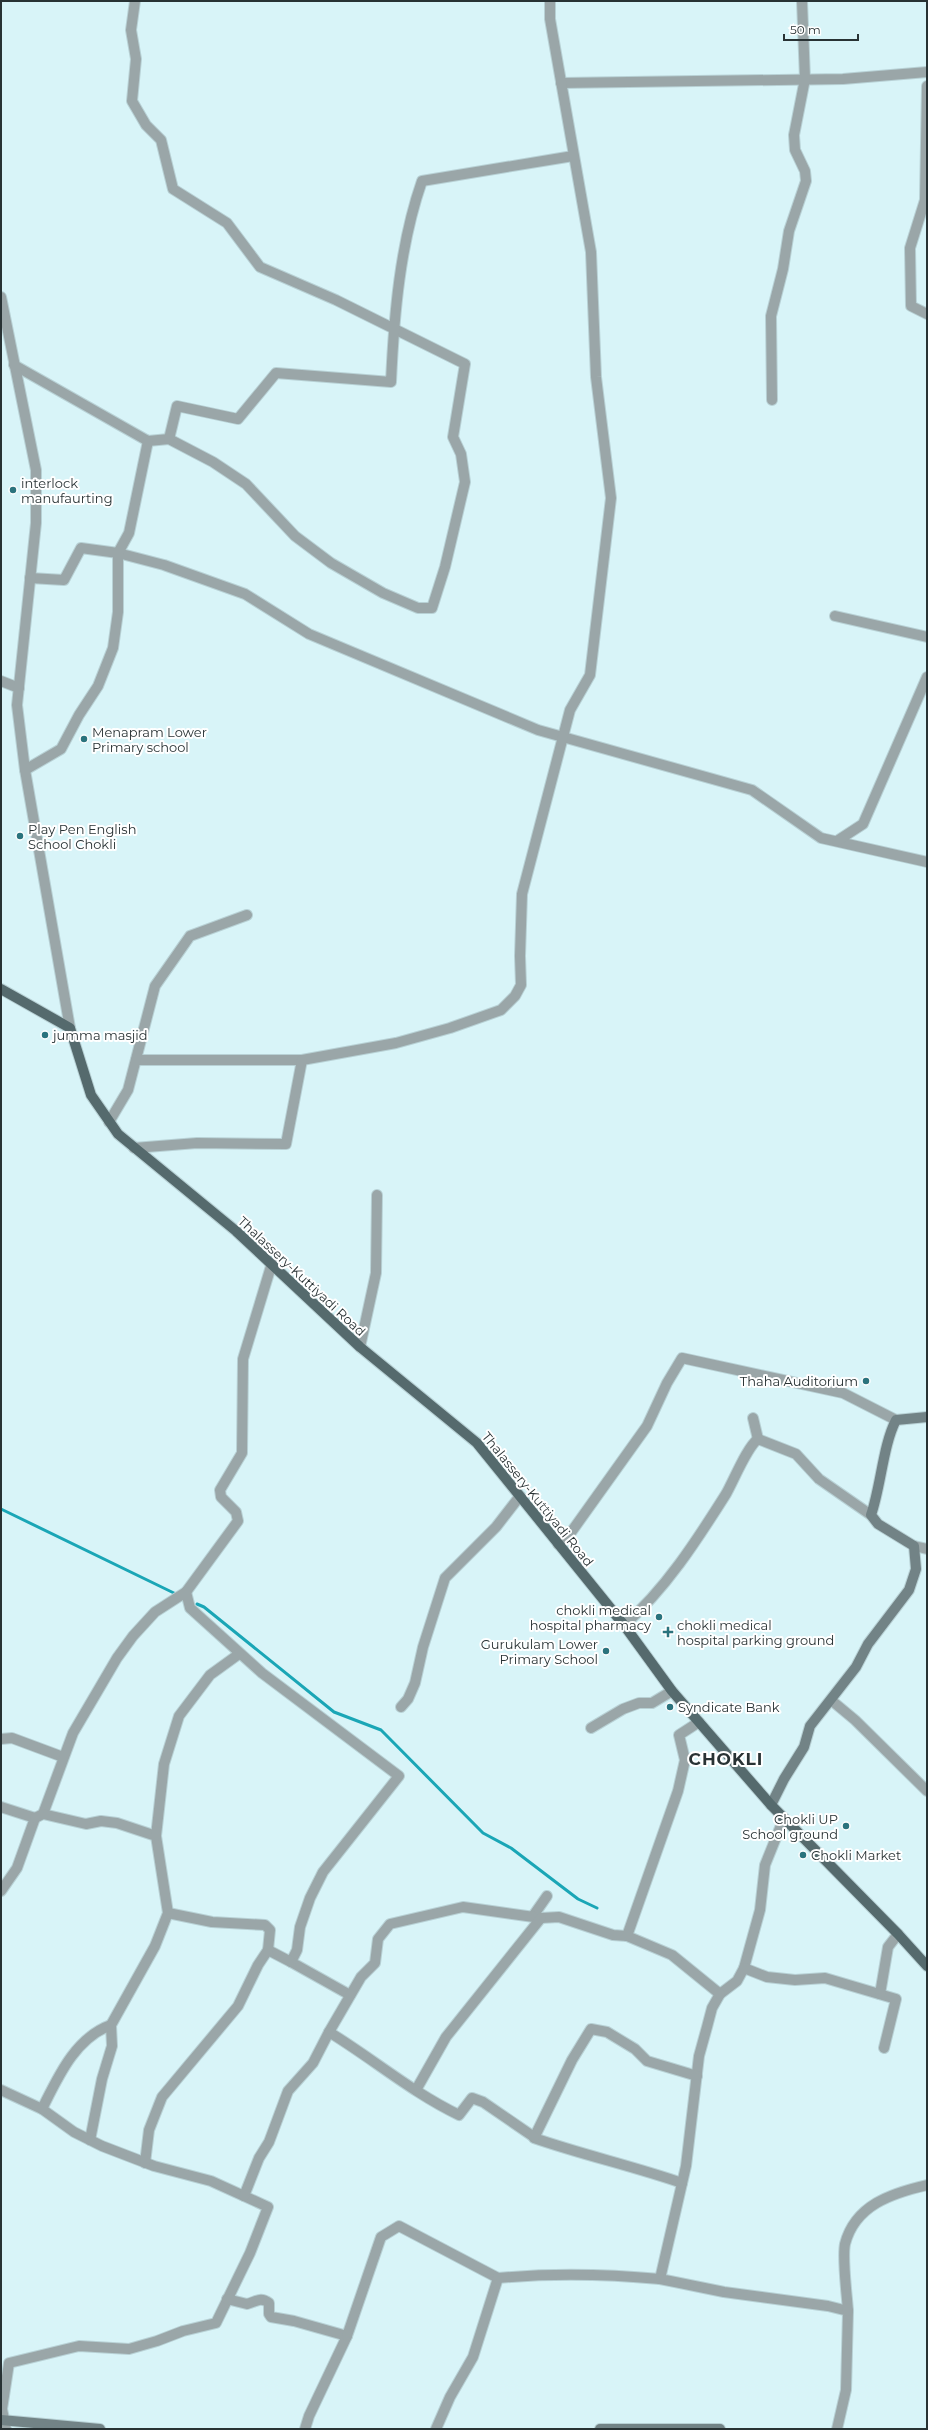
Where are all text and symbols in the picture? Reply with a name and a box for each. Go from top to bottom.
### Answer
scale bar [784,16,858,42]
text: 50 m [790,22,821,37]
place label: interlock manufaurting [21,475,113,506]
marker: interlock manufaurting [8,485,18,495]
place label: Menapram Lower Primary school [92,724,207,755]
marker: Menapram Lower Primary school [79,734,89,744]
place label: Play Pen English School Chokli [28,821,136,852]
marker: Play Pen English School Chokli [15,831,25,841]
place label: jumma masjid [51,1027,148,1043]
marker: jumma masjid [40,1030,50,1040]
street label: Thalassery-Kuttiyadi Road [235,1213,369,1339]
place label: Thaha Auditorium [740,1373,858,1389]
marker: Thaha Auditorium [861,1376,871,1386]
street label: Thalassery-Kuttiyadi Road [479,1429,597,1569]
place label: chokli medical hospital pharmacy [530,1602,652,1633]
marker: chokli medical hospital pharmacy [654,1612,664,1622]
place label: chokli medical hospital parking ground [677,1617,834,1648]
marker: chokli medical hospital parking ground [662,1626,674,1638]
place label: Gurukulam Lower Primary School [481,1636,598,1667]
marker: Gurukulam Lower Primary School [601,1646,611,1656]
place label: Syndicate Bank [678,1699,780,1715]
marker: Syndicate Bank [665,1702,675,1712]
district label: CHOKLI [689,1749,763,1769]
place label: Chokli UP School ground [742,1811,838,1842]
marker: Chokli UP School ground [841,1821,851,1831]
place label: Chokli Market [811,1847,901,1863]
marker: Chokli Market [798,1850,808,1860]

